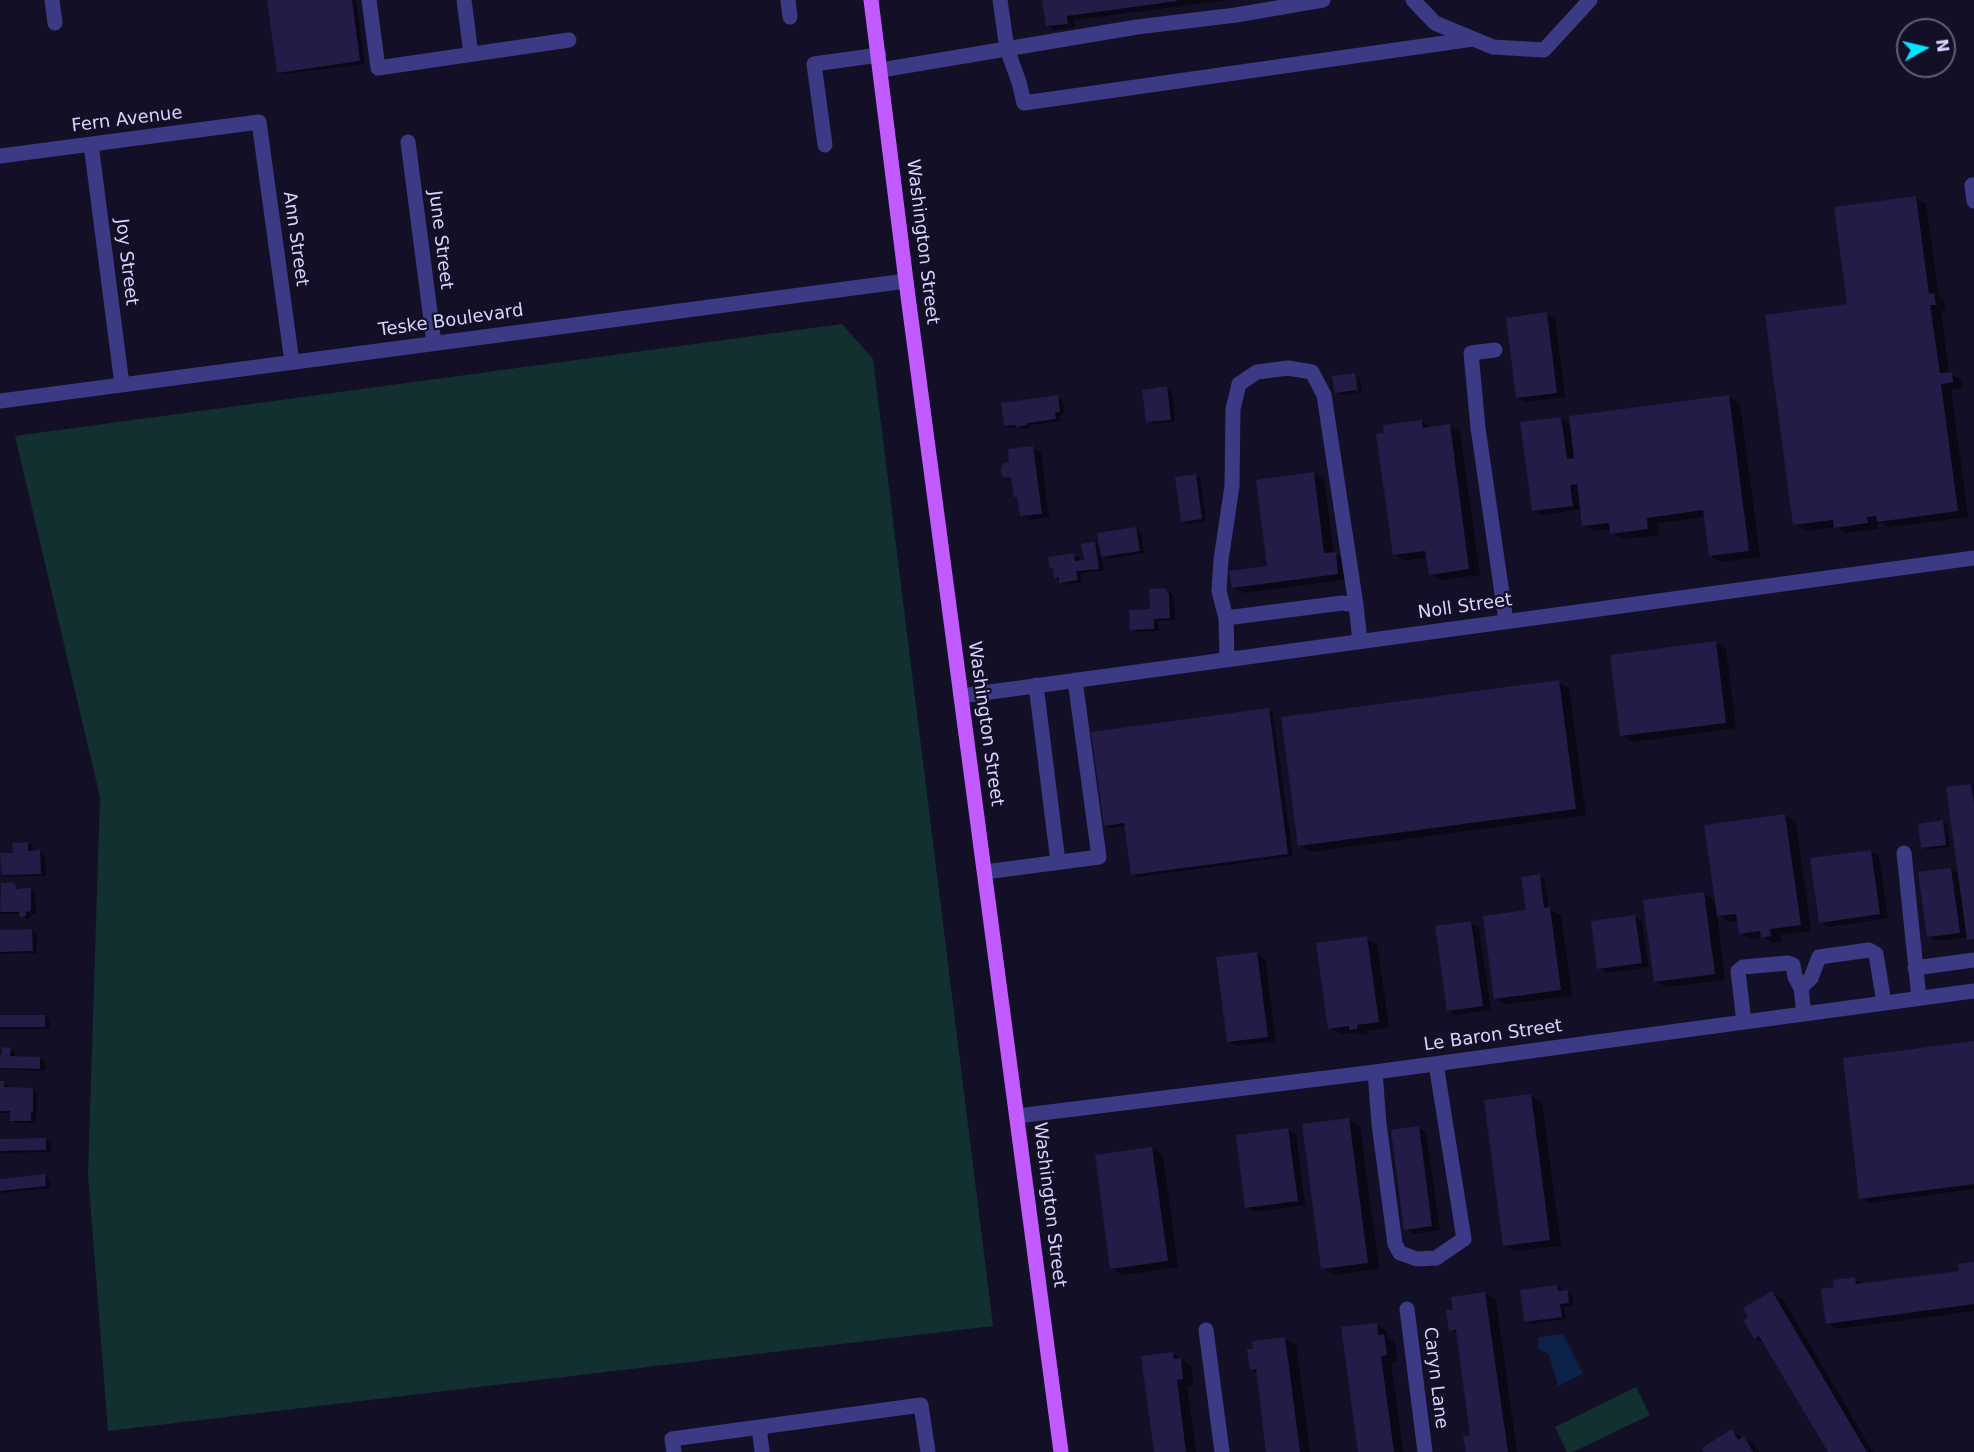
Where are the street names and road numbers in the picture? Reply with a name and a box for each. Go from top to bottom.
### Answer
street label: Fern Avenue [70,102,184,138]
street label: Washington Street [901,158,943,326]
street label: June Street [423,189,457,291]
street label: Ann Street [278,190,312,288]
street label: Joy Street [110,217,142,307]
street label: Teske Boulevard [377,300,525,342]
street label: Noll Street [1417,590,1513,624]
street label: Washington Street [963,640,1007,808]
street label: Le Baron Street [1422,1016,1564,1056]
street label: Washington Street [1028,1121,1070,1289]
street label: Caryn Lane [1418,1326,1452,1430]

